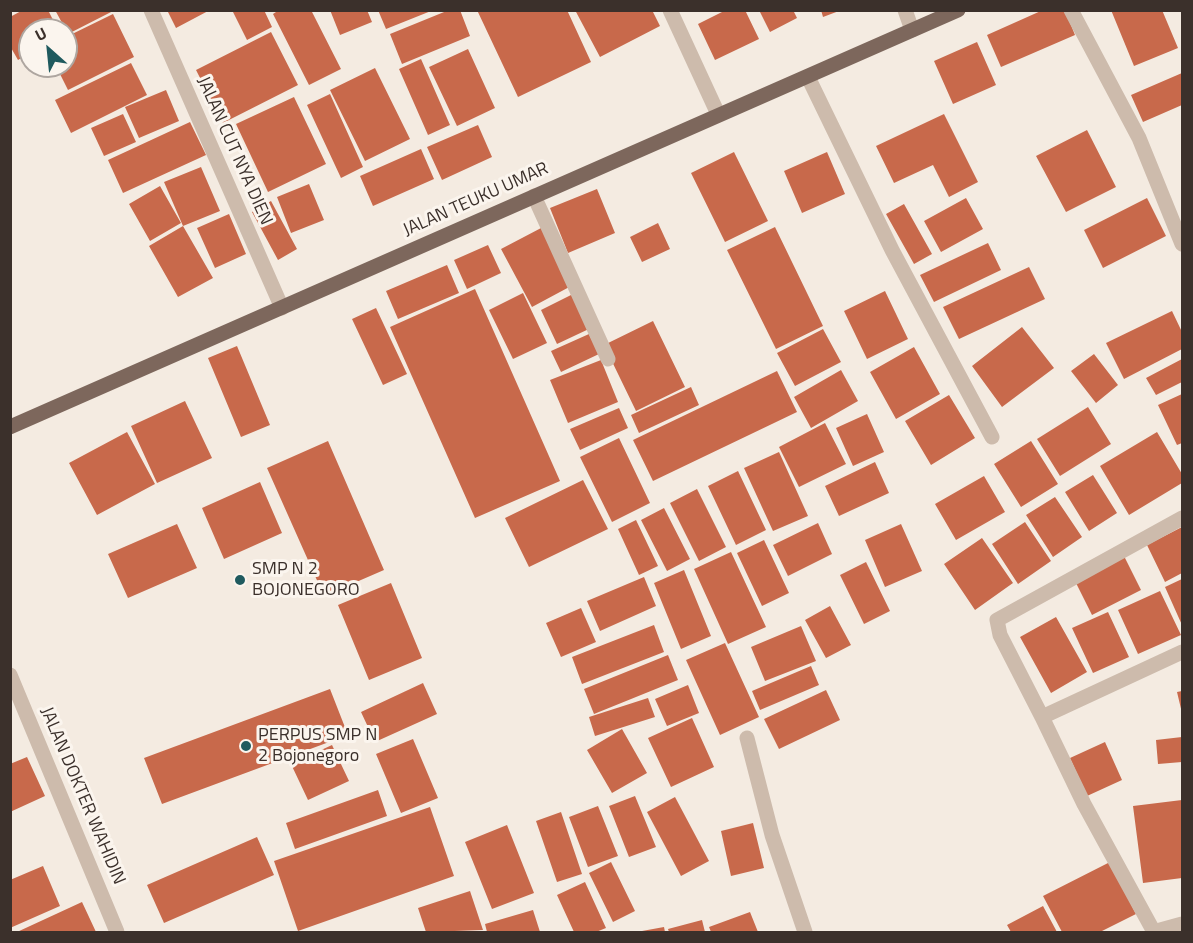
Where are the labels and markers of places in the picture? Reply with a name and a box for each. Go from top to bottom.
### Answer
place label: SMP N 2 BOJONEGORO [252,559,360,602]
marker: SMP N 2 BOJONEGORO [233,573,247,587]
place label: PERPUS SMP N 2 Bojonegoro [258,725,377,768]
marker: PERPUS SMP N 2 Bojonegoro [239,739,253,753]

